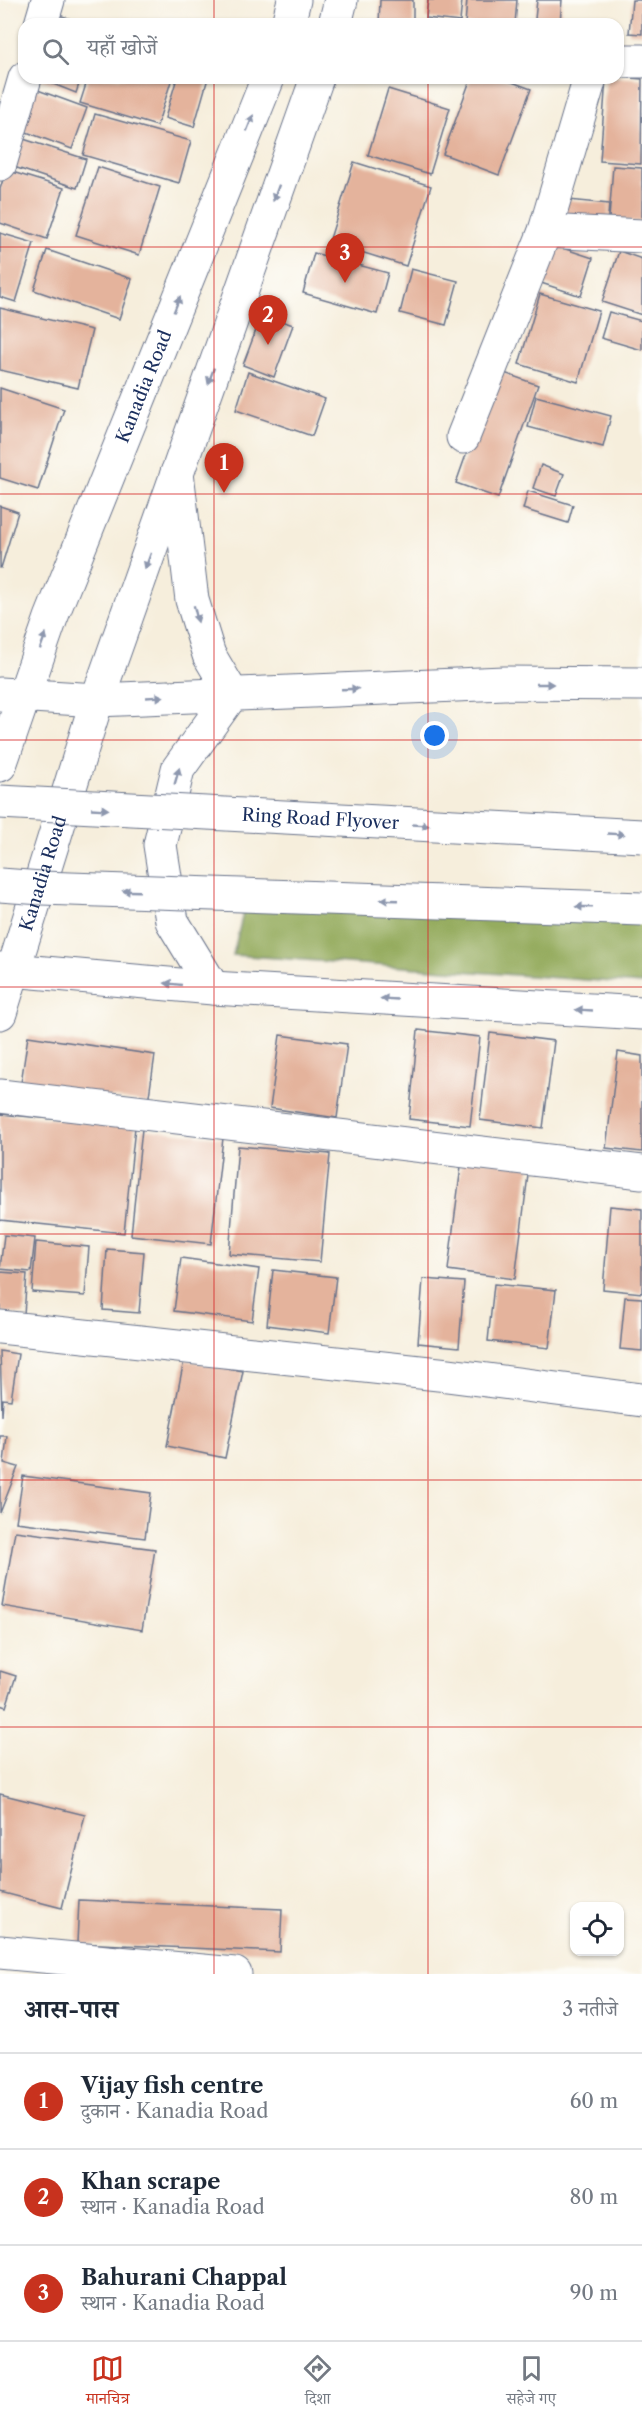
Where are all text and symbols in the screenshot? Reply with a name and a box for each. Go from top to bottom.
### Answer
search box [18,18,624,84]
text: यहाँ खोजें [87,34,157,61]
icon: search [39,35,72,68]
one-way arrow [246,114,255,132]
one-way arrow [271,184,281,202]
pin: 3 [326,234,364,283]
one-way arrow [173,295,182,313]
pin: 2 [248,296,288,345]
street label: Kanadia Road [112,327,176,446]
one-way arrow [206,367,216,385]
pin: 1 [204,444,244,493]
one-way arrow [142,552,152,570]
one-way arrow [191,605,201,623]
one-way arrow [39,632,49,650]
one-way arrow [536,679,555,688]
one-way arrow [341,685,360,694]
one-way arrow [146,693,165,702]
your location [420,721,449,750]
one-way arrow [173,767,182,785]
one-way arrow [91,804,110,813]
street label: Ring Road Flyover [241,804,400,834]
street label: Kanadia Road [15,813,71,934]
one-way arrow [411,820,430,829]
one-way arrow [606,830,625,839]
one-way arrow [121,887,140,896]
one-way arrow [379,896,398,905]
one-way arrow [574,902,593,912]
one-way arrow [164,979,183,989]
one-way arrow [379,994,398,1003]
one-way arrow [574,1005,593,1015]
map controls [570,1902,624,1956]
button: locate [570,1902,624,1956]
text: आस-पास [24,1993,118,2025]
text: 3 नतीजे [562,1997,618,2021]
text: Vijay fish centre [81,2072,263,2099]
text: 1 [39,2089,48,2113]
text: 60 m [570,2089,618,2113]
text: दुकान · Kanadia Road [81,2099,269,2123]
text: Khan scrape [81,2168,221,2195]
text: 2 [38,2185,49,2209]
text: 80 m [570,2185,618,2209]
text: स्थान · Kanadia Road [81,2195,265,2219]
text: Bahurani Chappal [81,2264,287,2291]
text: 3 [38,2281,49,2305]
text: 90 m [570,2281,618,2305]
text: स्थान · Kanadia Road [81,2291,265,2315]
tab: मानचित्र [86,2352,129,2414]
tab: दिशा [301,2352,334,2414]
tab: सहेजे गए [506,2352,556,2414]

